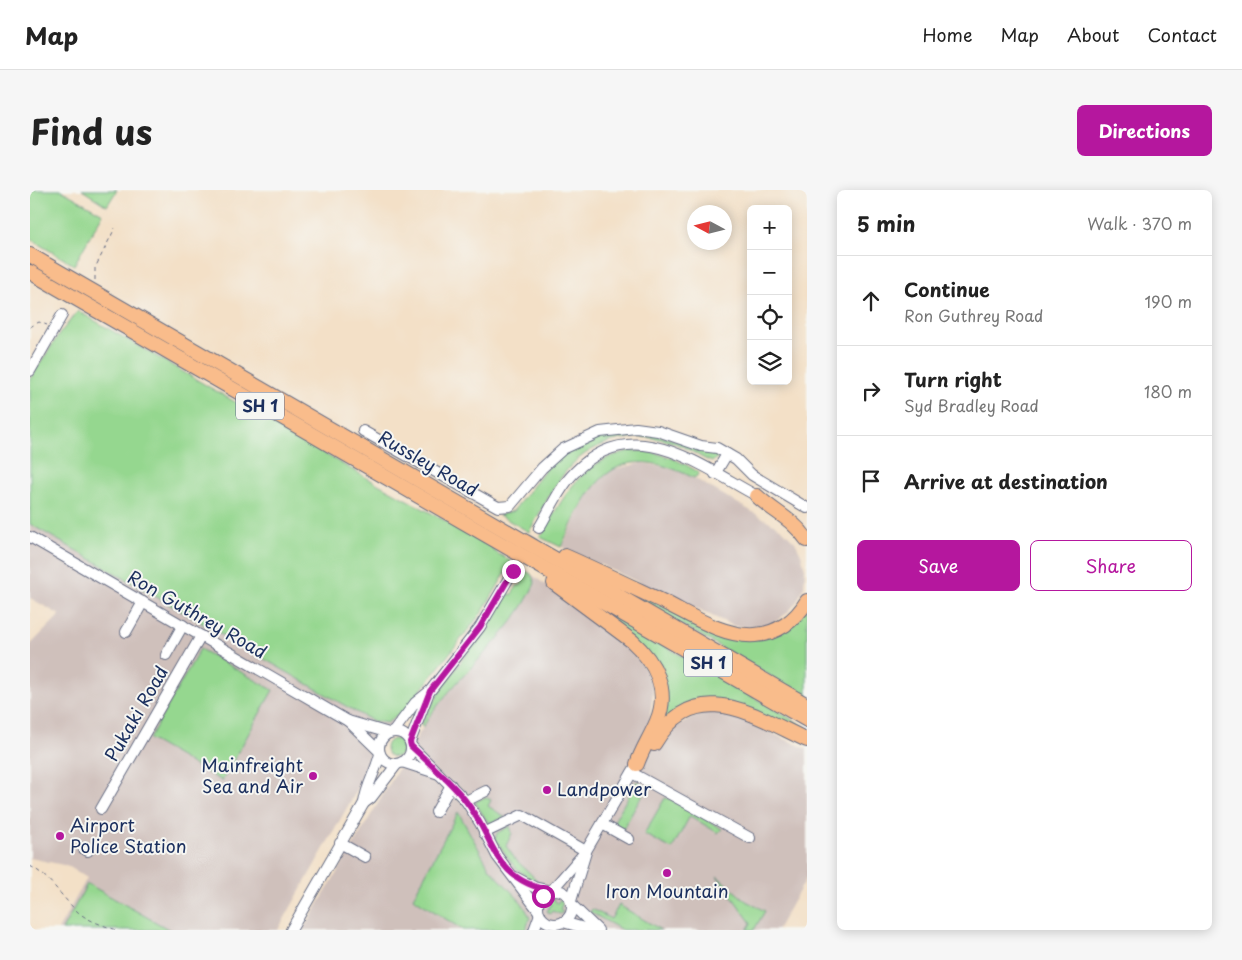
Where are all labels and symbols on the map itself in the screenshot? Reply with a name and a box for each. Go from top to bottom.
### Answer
north arrow [687,205,732,250]
road number: SH 1 [236,392,284,420]
street label: Russley Road [374,423,484,502]
route end [502,560,525,583]
street label: Ron Guthrey Road [123,563,272,665]
road number: SH 1 [684,649,732,676]
street label: Pukaki Road [97,660,174,766]
place label: Mainfreight Sea and Air [201,751,304,799]
marker: Mainfreight Sea and Air [307,770,319,782]
place label: Landpower [557,775,652,802]
marker: Landpower [541,784,553,796]
place label: Airport Police Station [70,811,187,859]
marker: Airport Police Station [54,830,66,842]
marker: Iron Mountain [661,867,673,879]
place label: Iron Mountain [605,877,729,904]
route start [532,885,555,908]

